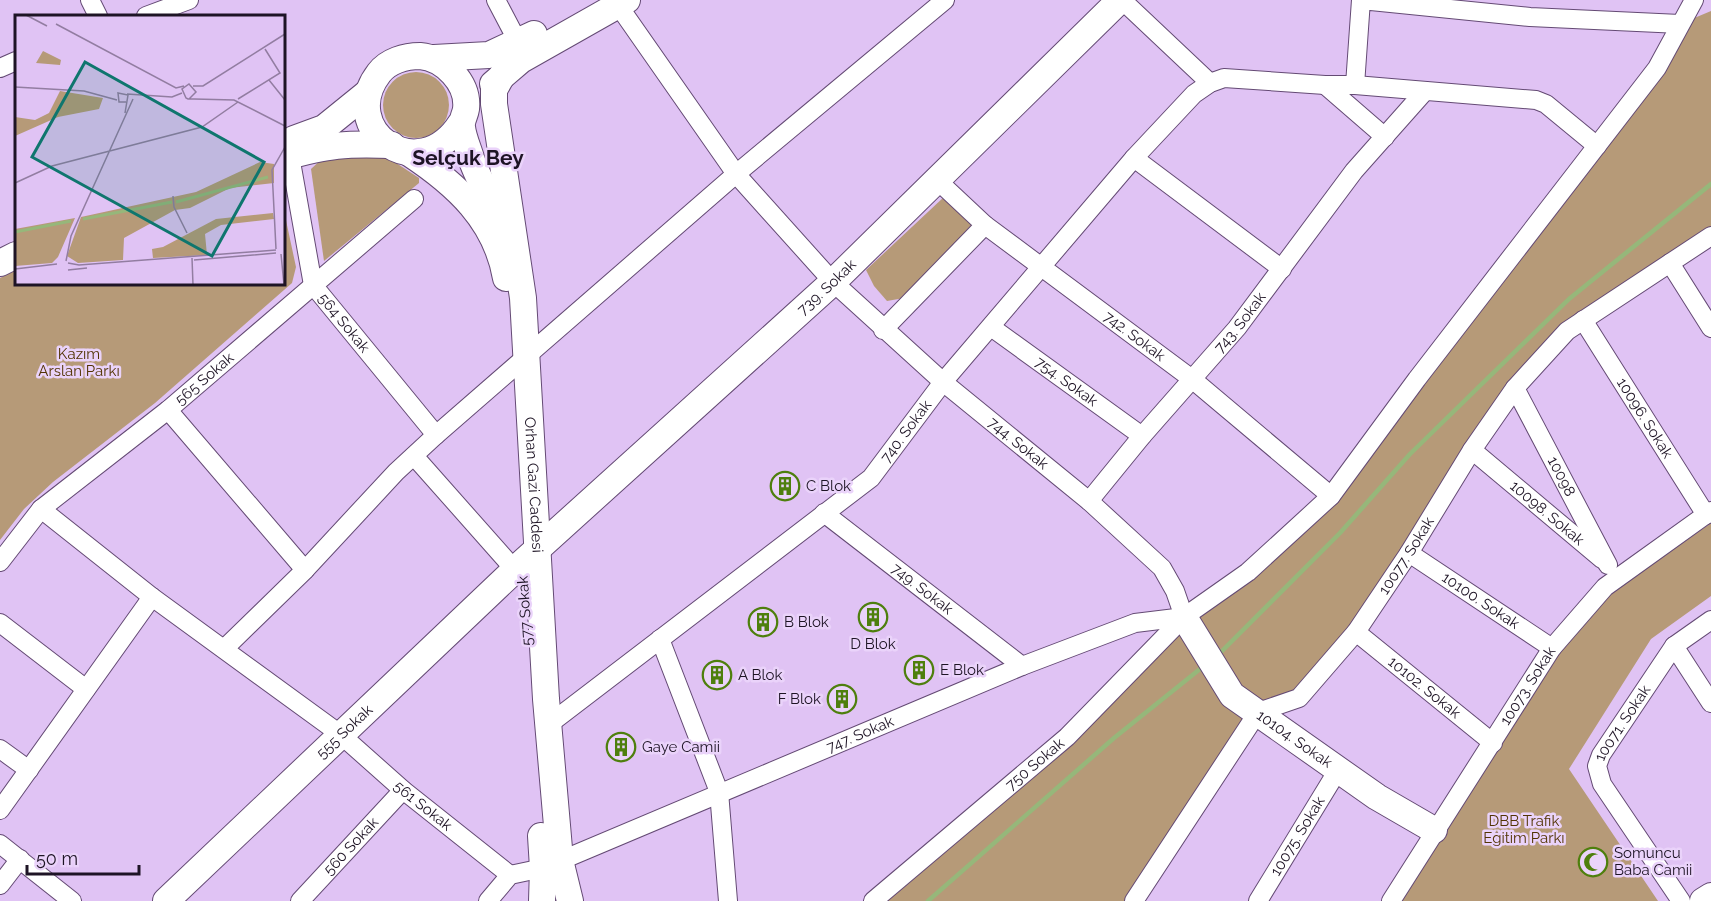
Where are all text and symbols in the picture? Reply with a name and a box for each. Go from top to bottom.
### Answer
inset map [15,15,285,285]
district label: Selçuk Bey [412,145,524,170]
street label: 739. Sokak [794,255,860,319]
street label: 743. Sokak [1211,289,1270,356]
street label: 564 Sokak [314,290,374,356]
street label: 742. Sokak [1100,307,1169,365]
park label: Kazım Arslan Parkı [38,345,120,380]
street label: 565 Sokak [171,349,237,409]
street label: 754. Sokak [1032,353,1101,410]
street label: 10096. Sokak [1613,375,1677,462]
street label: 740. Sokak [877,396,935,466]
street label: 744. Sokak [984,413,1052,473]
street label: Orhan Gazi Caddesi [521,417,547,553]
street label: 10098 [1544,454,1579,500]
building icon: C Blok [769,470,801,502]
place label: C Blok [806,477,851,495]
street label: 10098. Sokak [1506,477,1588,549]
street label: 10077. Sokak [1375,514,1438,598]
street label: 749. Sokak [888,559,957,618]
street label: 10100. Sokak [1439,568,1523,633]
street label: 577 Sokak [514,575,536,647]
building icon: D Blok [857,601,889,633]
building icon: B Blok [747,606,779,638]
place label: B Blok [784,613,829,631]
place label: D Blok [850,635,896,653]
street label: 10073. Sokak [1496,643,1560,728]
street label: 10102. Sokak [1385,653,1464,722]
building icon: E Blok [903,654,935,686]
building icon: A Blok [701,659,733,691]
place label: E Blok [940,661,984,679]
place label: A Blok [738,666,782,684]
street label: 10071. Sokak [1591,681,1654,763]
building icon: F Blok [826,683,858,715]
place label: F Blok [778,690,821,708]
street label: 555 Sokak [313,701,376,762]
street label: 10104. Sokak [1253,706,1336,772]
street label: 747. Sokak [824,712,897,756]
building icon: Gaye Camii [605,731,637,763]
street label: 750 Sokak [1002,734,1068,794]
place label: Gaye Camii [642,738,720,756]
street label: 561 Sokak [390,777,456,835]
street label: 10075. Sokak [1267,793,1329,879]
park label: DBB Trafik Eğitim Parkı [1483,812,1565,847]
street label: 560 Sokak [320,813,382,879]
scale bar [27,838,140,876]
place label: Somuncu Baba Camii [1614,844,1692,879]
mosque icon: Somuncu Baba Camii [1577,846,1609,878]
text: 50 m [36,848,78,869]

